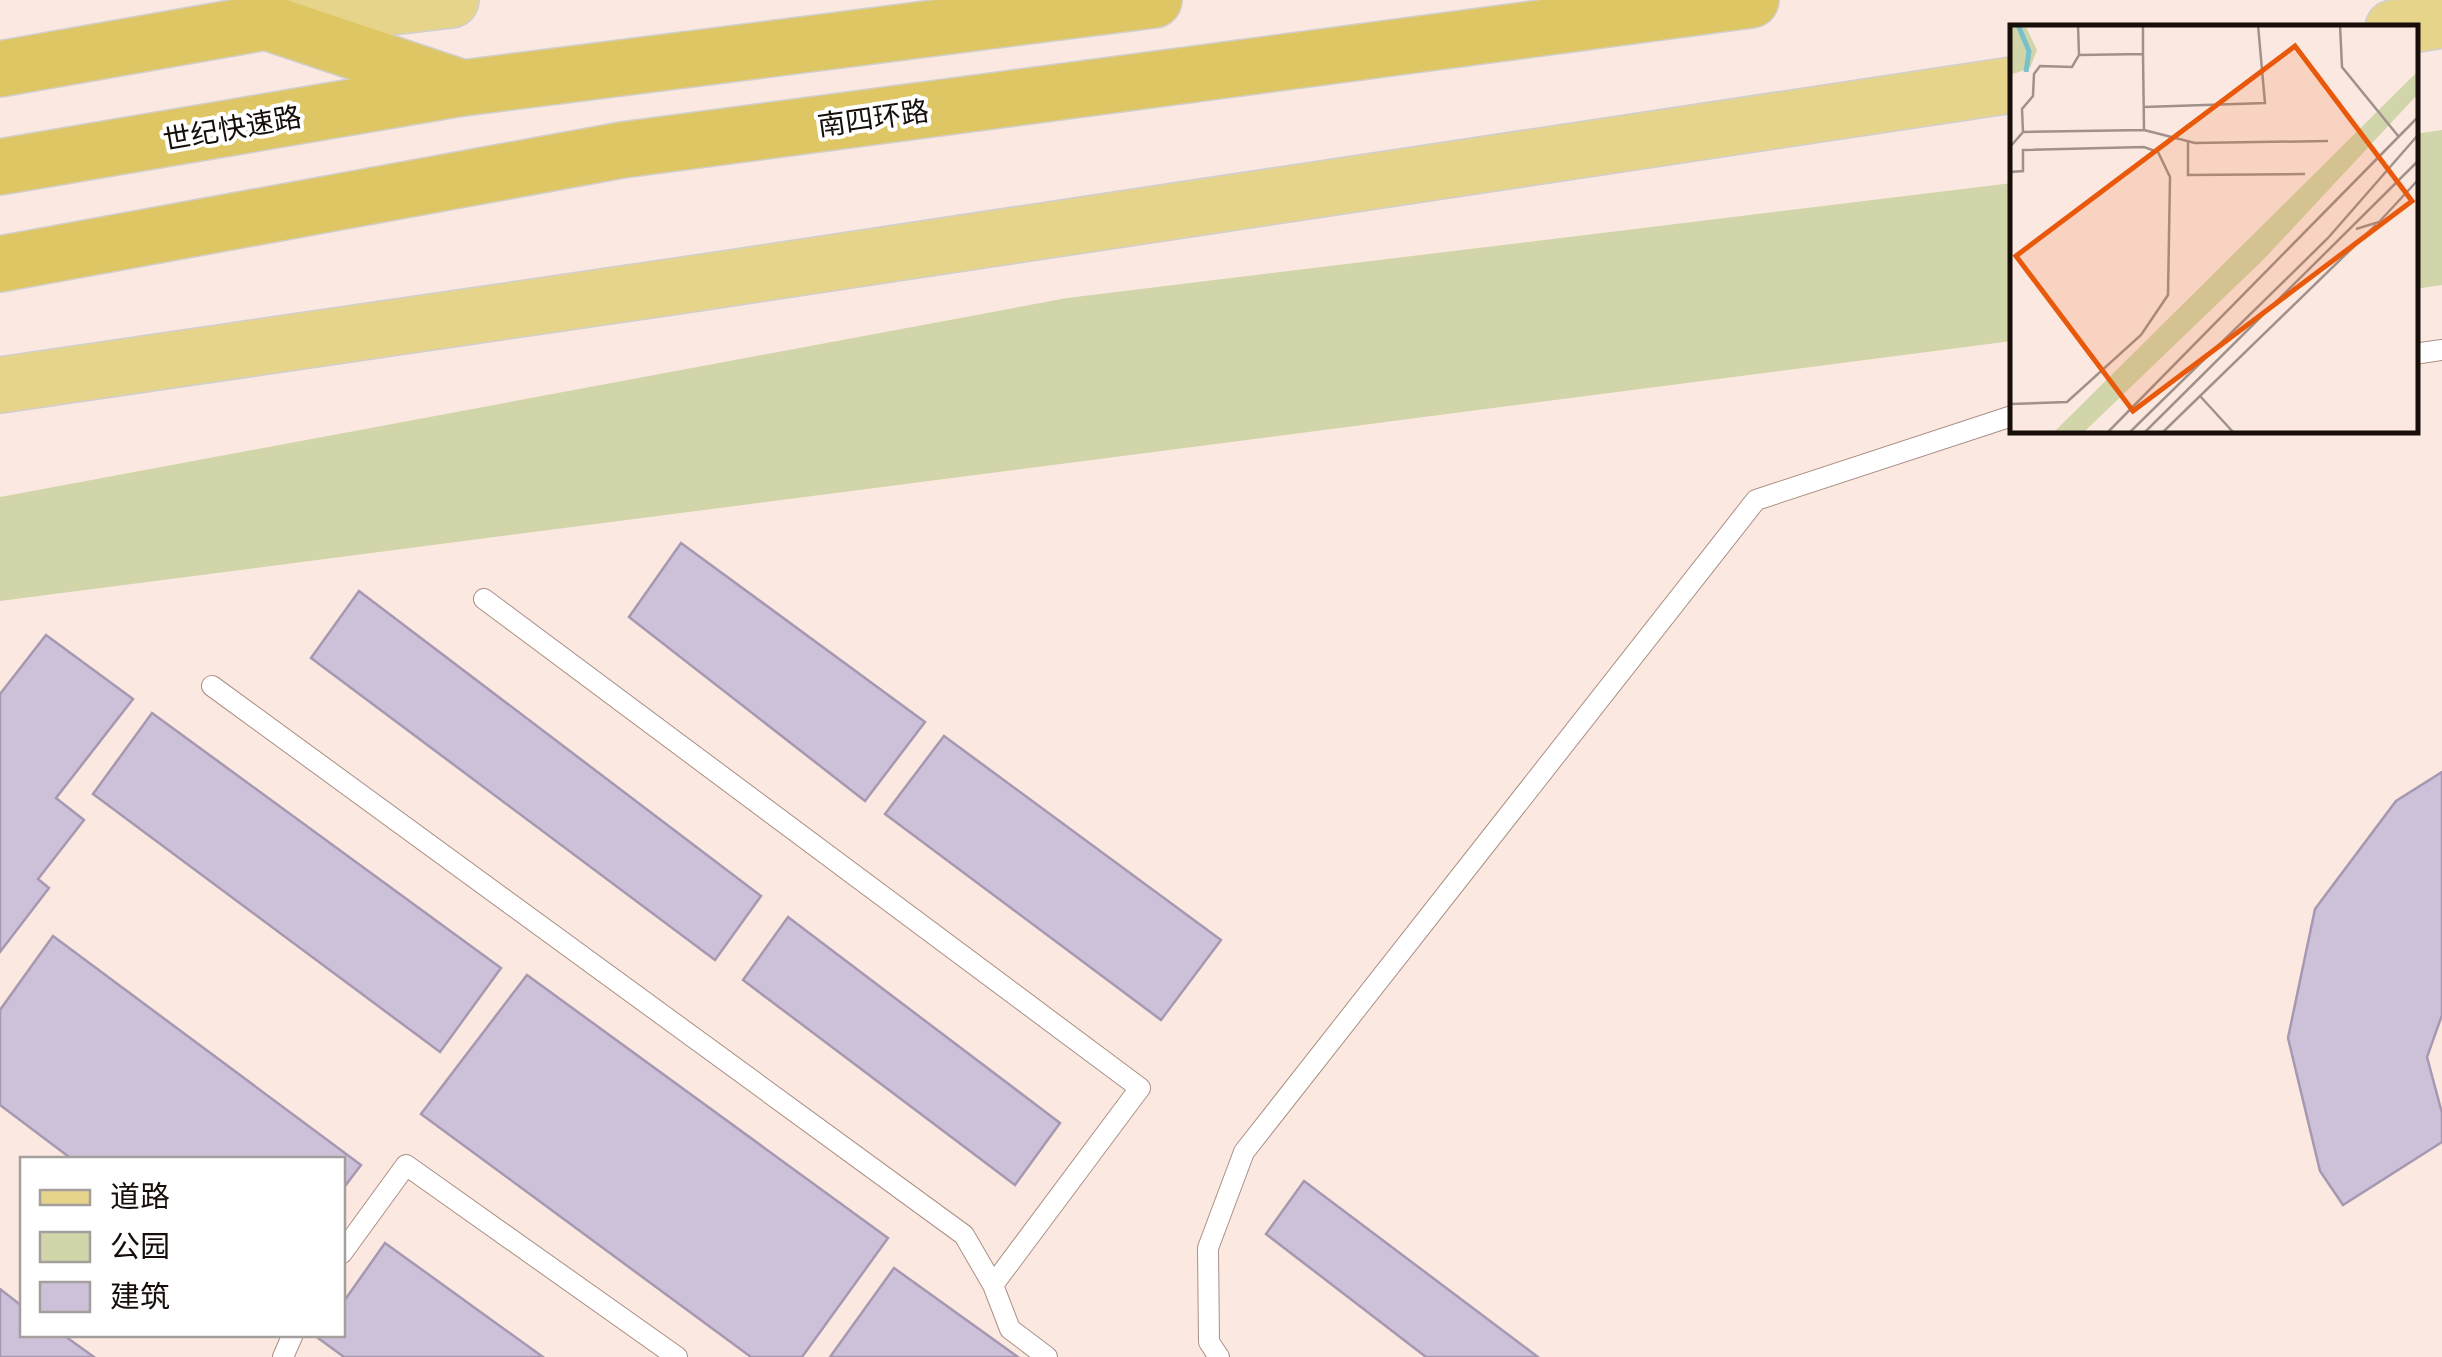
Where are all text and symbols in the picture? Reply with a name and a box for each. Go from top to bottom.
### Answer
inset map [2010,25,2417,432]
street label: 南四环路 [815,90,931,144]
street label: 世纪快速路 [160,96,304,158]
legend [20,1157,345,1337]
text: 道路 [110,1175,170,1216]
text: 公园 [110,1225,170,1266]
text: 建筑 [110,1275,170,1316]

